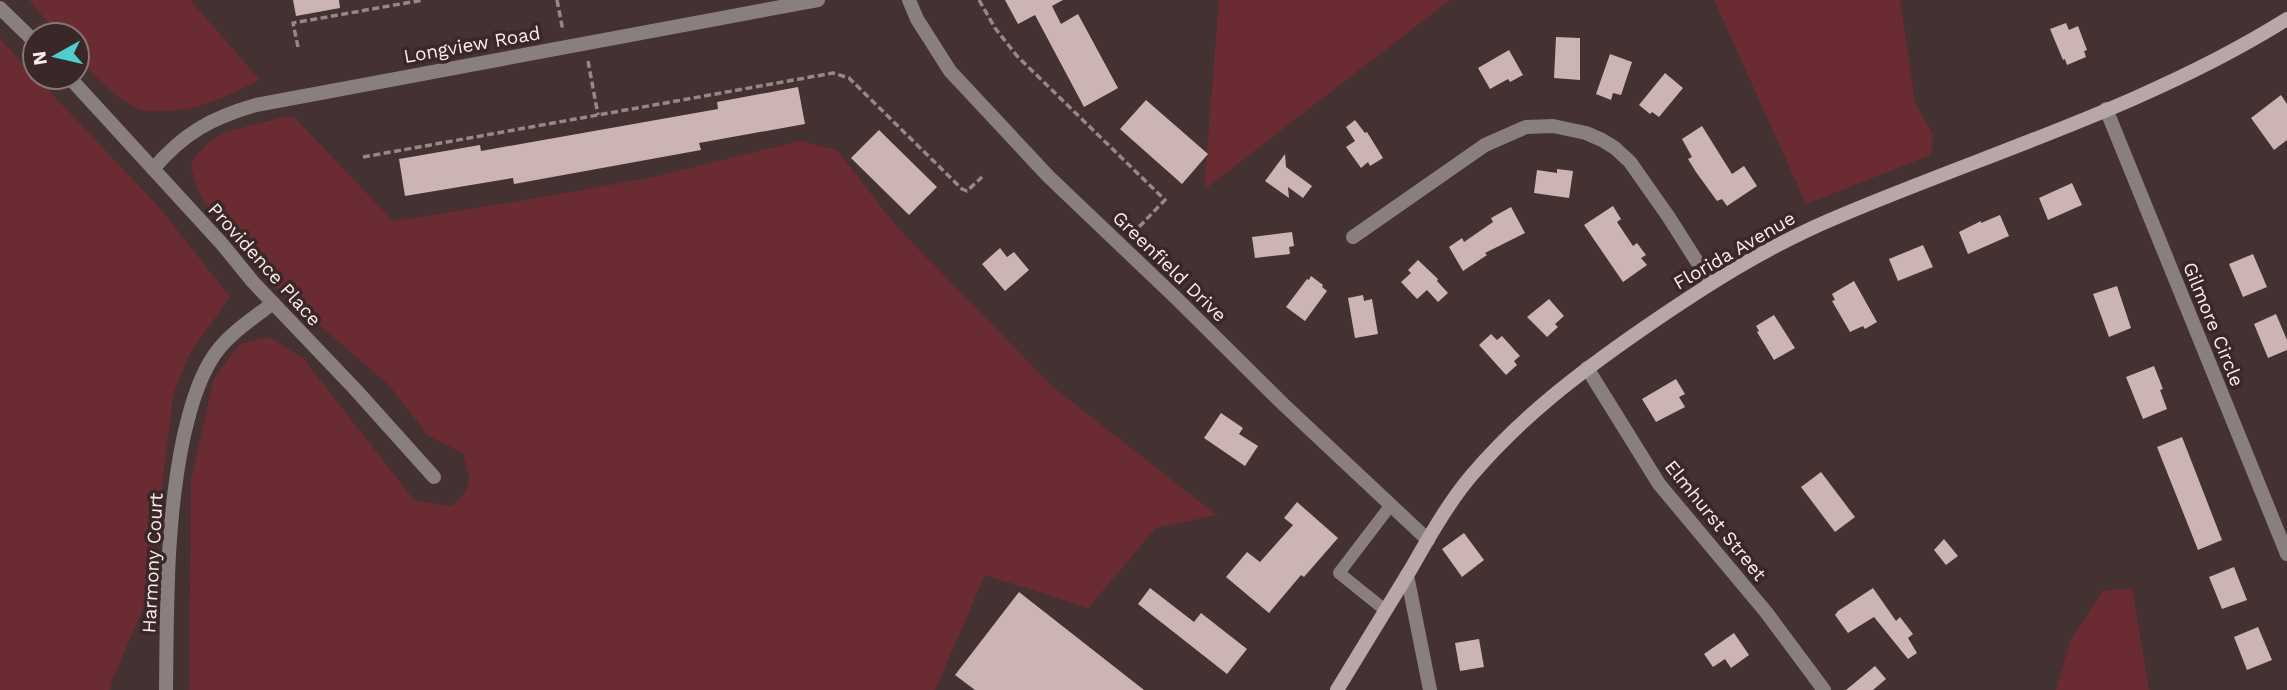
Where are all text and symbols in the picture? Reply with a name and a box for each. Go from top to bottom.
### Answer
north arrow [21,21,91,91]
street label: Longview Road [402,21,542,68]
text: N [27,50,52,67]
street label: Providence Place [203,198,326,331]
street label: Greenfield Drive [1108,206,1231,327]
street label: Florida Avenue [1669,206,1799,295]
street label: Gilmore Circle [2178,259,2249,390]
street label: Elmhurst Street [1660,455,1771,585]
street label: Harmony Court [137,492,168,634]

